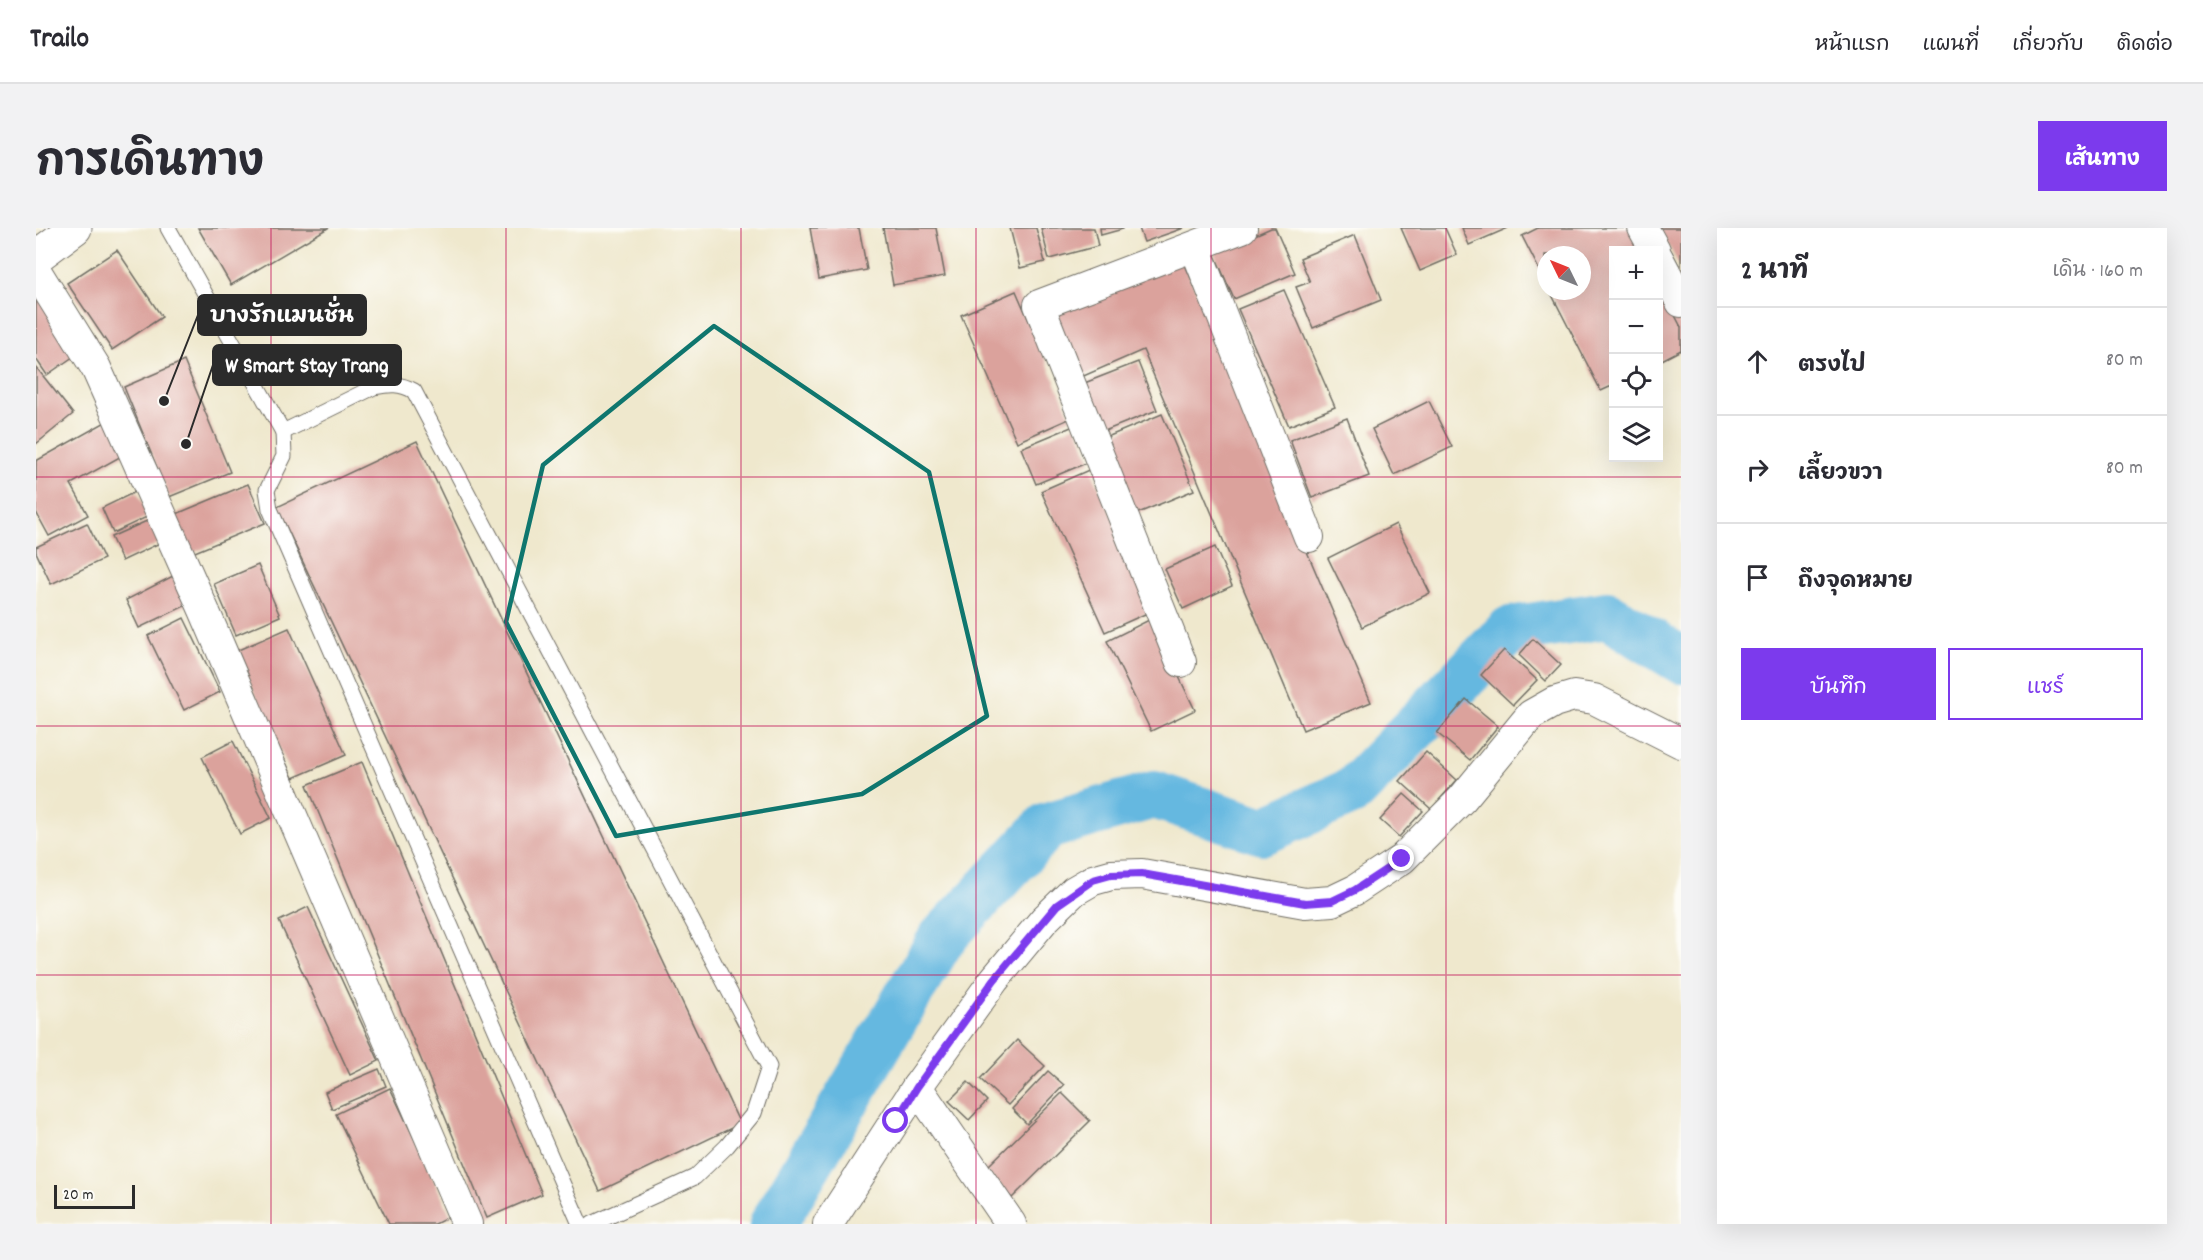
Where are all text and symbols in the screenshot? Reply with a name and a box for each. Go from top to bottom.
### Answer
text: Trailo [30,21,89,61]
text: หน้าแรก [1815,31,1890,61]
text: แผนที่ [1923,31,1979,61]
text: เกี่ยวกับ [2012,31,2084,61]
text: ติดต่อ [2117,31,2173,61]
button: เส้นทาง [2038,121,2167,191]
text: การเดินทาง [36,136,264,196]
north arrow [1537,246,1591,300]
map controls [1609,246,1663,462]
button: + [1609,246,1663,300]
text: 2 นาที [1741,254,1808,291]
text: เดิน · 160 m [2052,258,2143,286]
callout: บางรักแมนชั่น [198,295,366,335]
text: บางรักแมนชั่น [210,295,354,333]
button: − [1609,300,1663,354]
callout: W Smart Stay Trang [213,345,401,385]
icon: ahead [1741,345,1774,378]
text: 80 m [2106,347,2143,375]
text: ตรงไป [1798,351,1866,382]
text: W Smart Stay Trang [225,352,389,383]
button: locate [1609,354,1663,408]
button: layers [1609,408,1663,462]
icon: right [1741,453,1774,486]
text: 80 m [2106,455,2143,483]
text: เลี้ยวขวา [1798,459,1882,490]
icon: arrive [1741,561,1774,594]
text: ถึงจุดหมาย [1798,567,1913,598]
button: บันทึก [1741,648,1936,720]
button: แชร์ [1948,648,2143,720]
route end [1388,845,1414,871]
route start [882,1107,908,1133]
scale bar [54,1182,135,1210]
text: 20 m [63,1184,93,1207]

